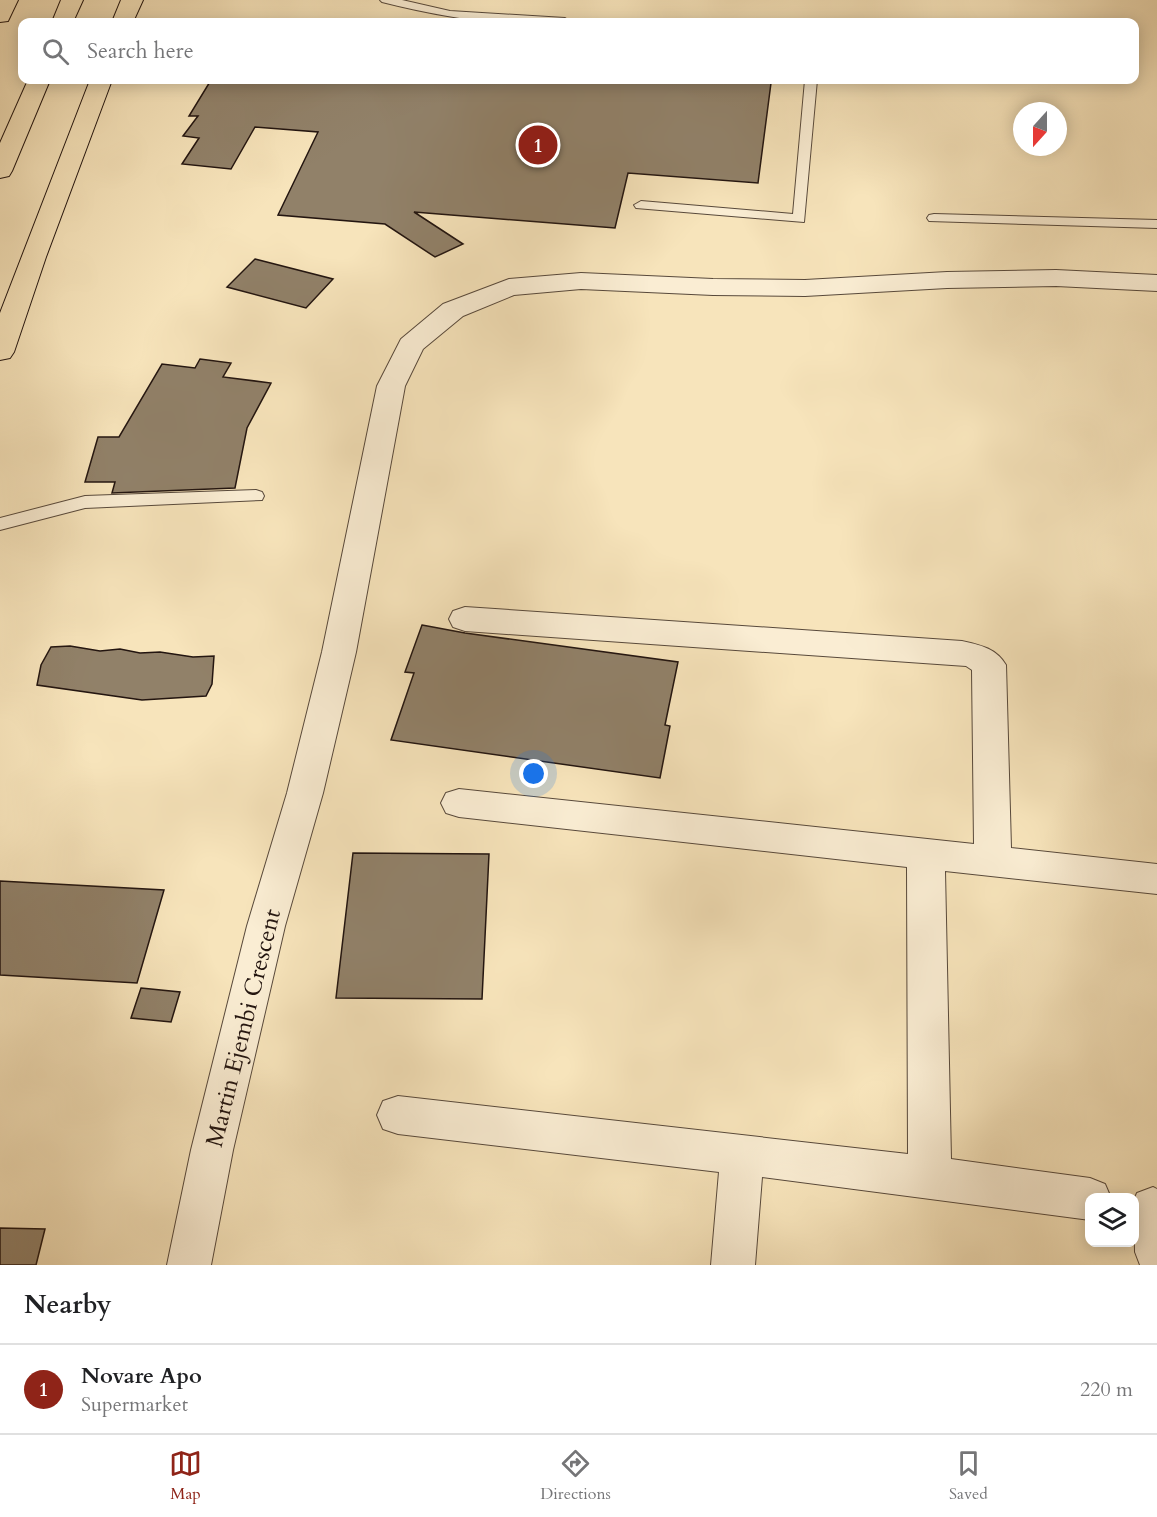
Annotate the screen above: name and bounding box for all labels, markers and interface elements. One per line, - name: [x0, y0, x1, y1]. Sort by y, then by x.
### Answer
- search box: [18, 18, 1139, 84]
- icon: search: [39, 35, 72, 68]
- text: Search here: [87, 36, 194, 66]
- north arrow: [1013, 102, 1067, 156]
- pin: 1: [518, 122, 558, 168]
- your location: [519, 759, 548, 788]
- street label: Martin Ejembi Crescent: [198, 905, 289, 1151]
- map controls: [1085, 1193, 1139, 1247]
- button: layers: [1085, 1193, 1139, 1247]
- text: Nearby: [24, 1287, 112, 1322]
- text: Novare Apo: [81, 1361, 202, 1391]
- text: 1: [38, 1376, 49, 1403]
- text: 220 m: [1080, 1376, 1133, 1403]
- text: Supermarket: [81, 1391, 188, 1418]
- tab: Map: [169, 1447, 202, 1505]
- tab: Directions: [540, 1447, 611, 1505]
- tab: Saved: [949, 1447, 988, 1505]

